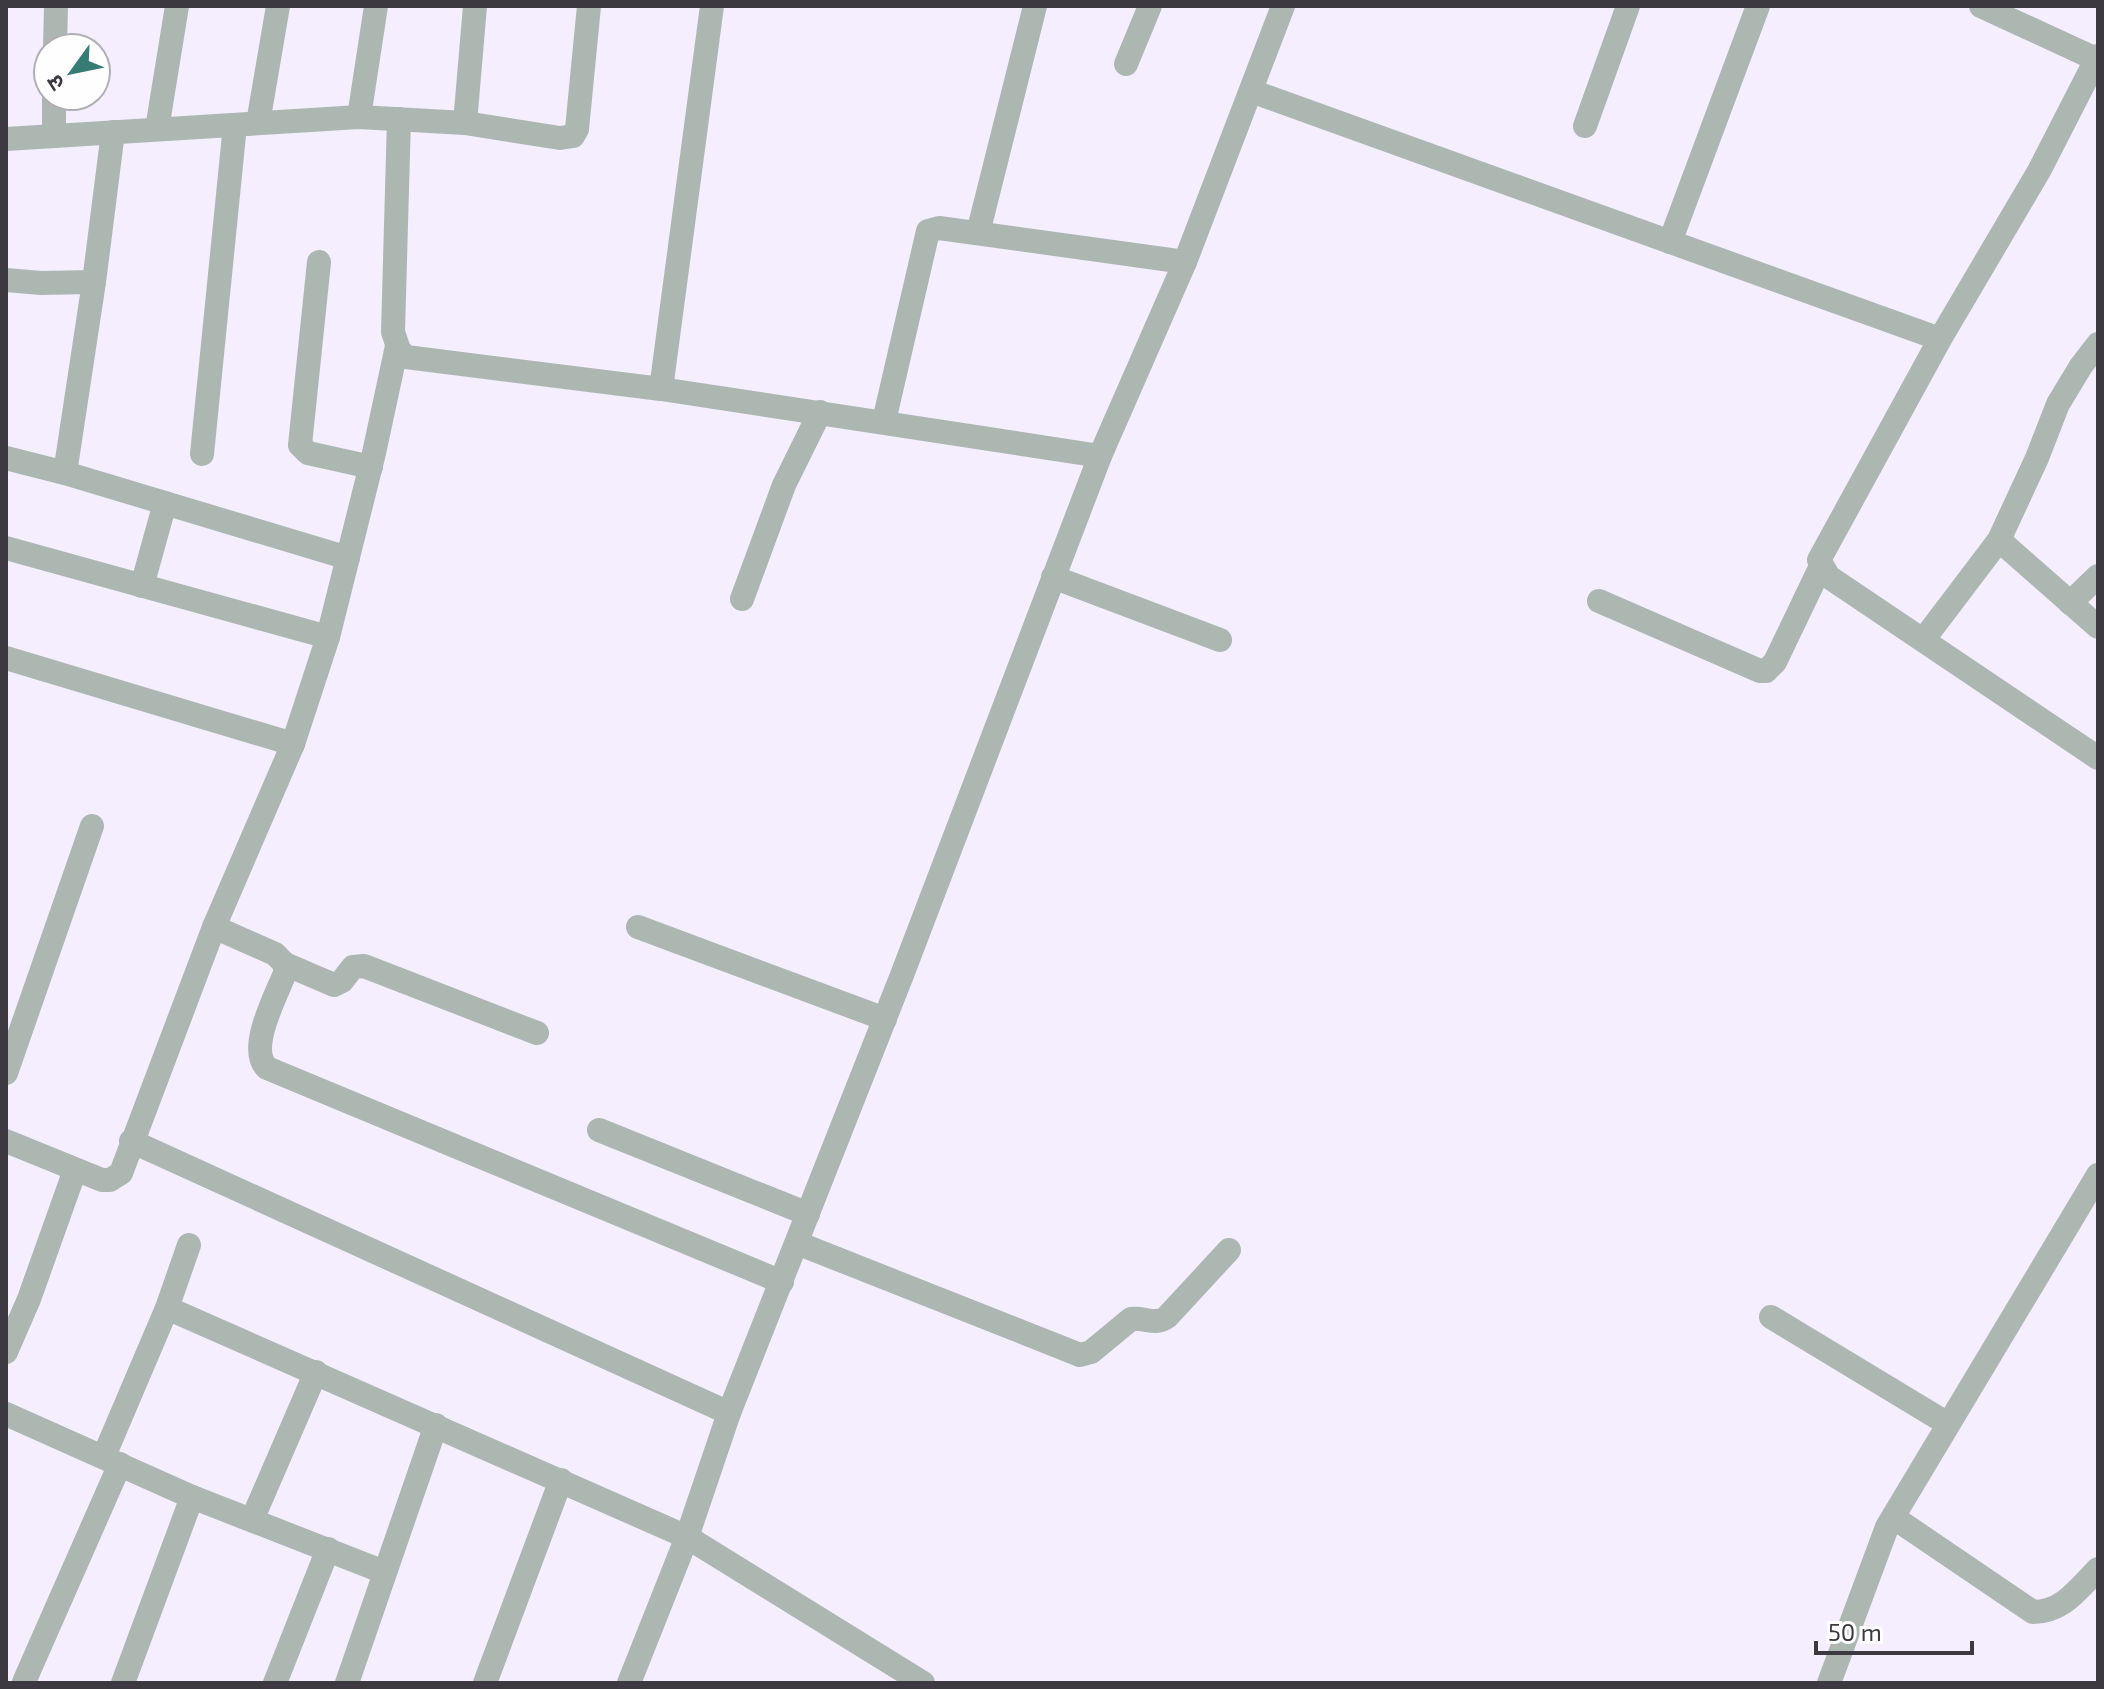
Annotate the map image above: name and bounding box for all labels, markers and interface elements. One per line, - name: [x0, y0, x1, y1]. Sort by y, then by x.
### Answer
- north arrow: [32, 32, 112, 112]
- text: उ: [39, 70, 69, 96]
- scale bar: [1816, 1605, 1972, 1655]
- text: 50 m: [1828, 1617, 1882, 1646]

